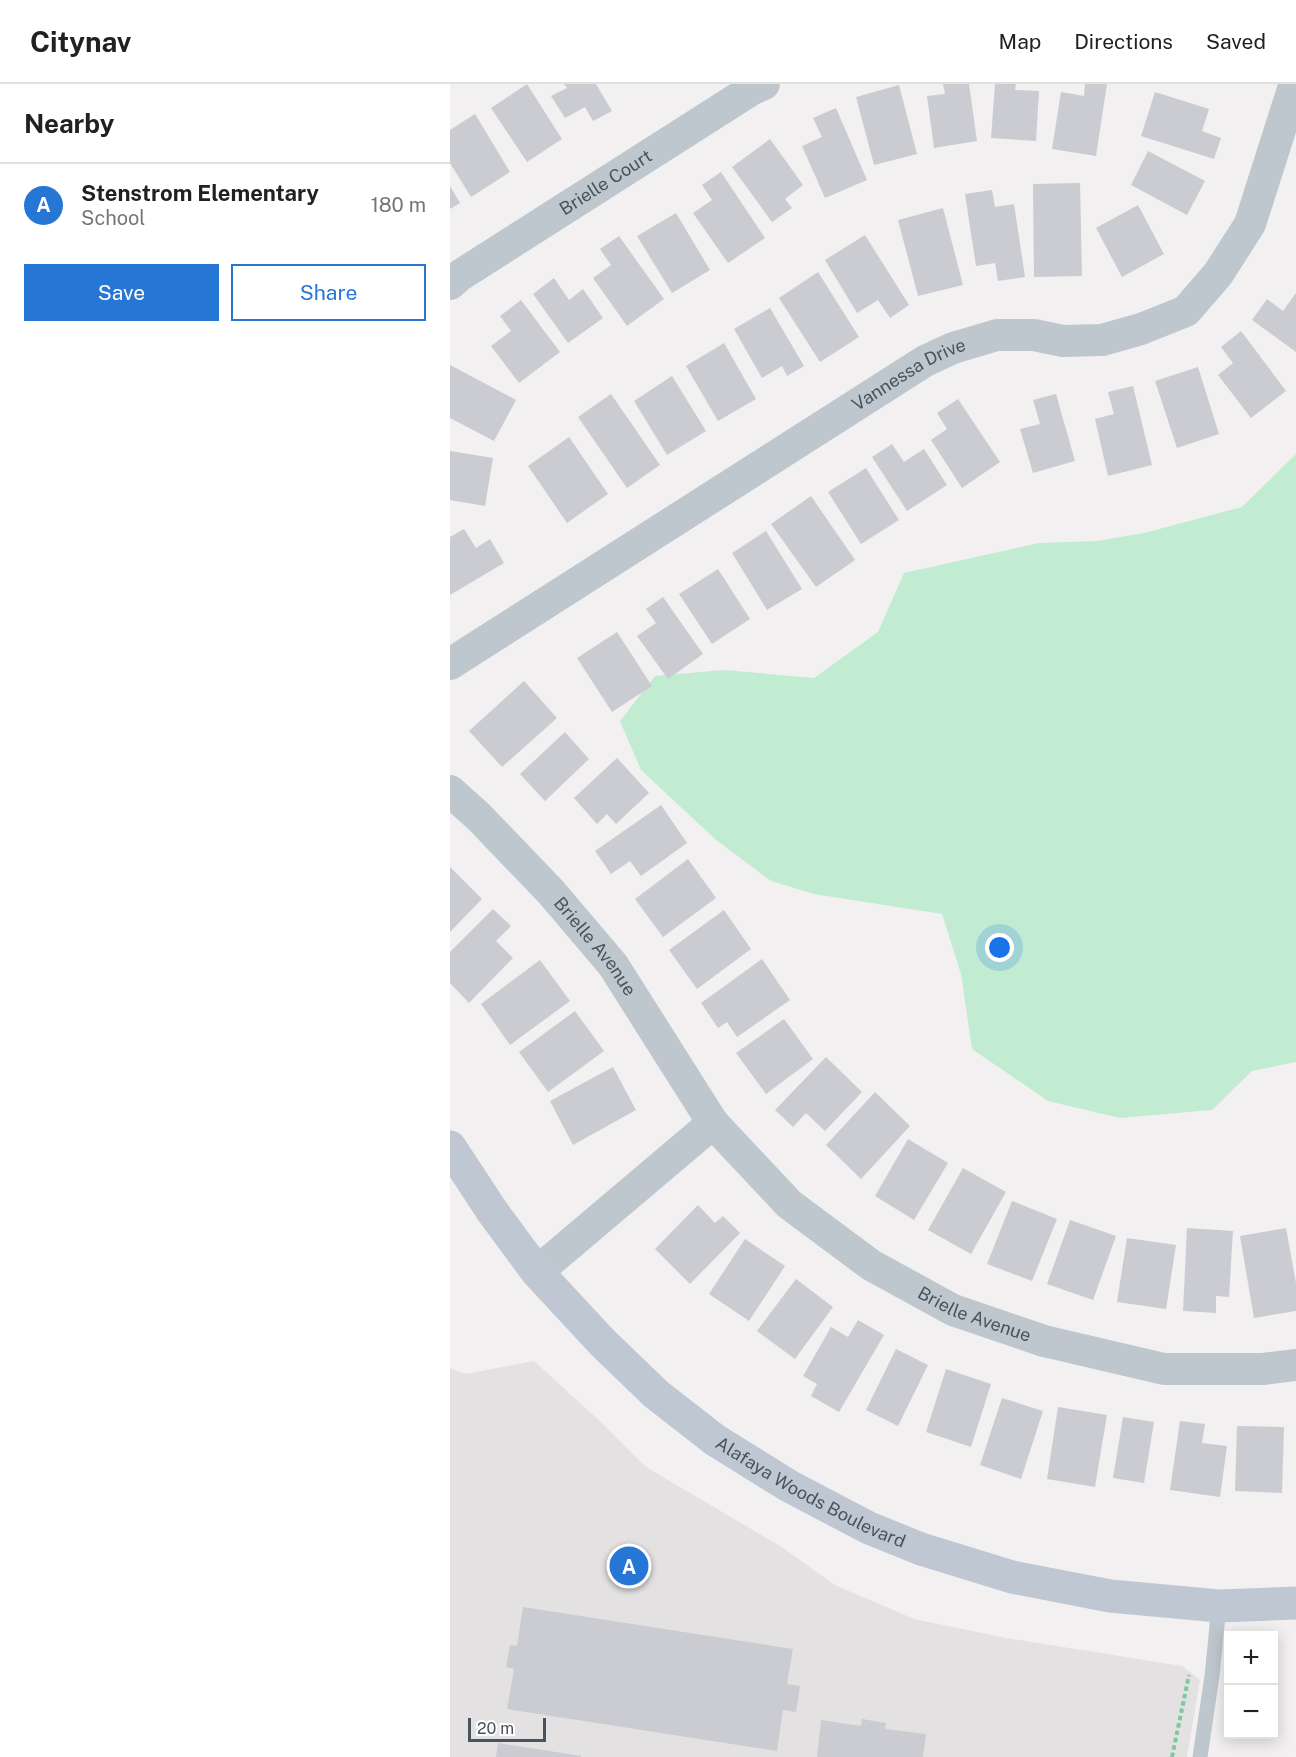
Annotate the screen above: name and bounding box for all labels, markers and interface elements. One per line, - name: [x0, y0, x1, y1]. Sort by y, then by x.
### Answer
- text: Citynav: [30, 25, 131, 58]
- text: Map: [999, 29, 1041, 54]
- text: Directions: [1074, 29, 1173, 54]
- text: Saved: [1206, 29, 1266, 54]
- text: Nearby: [24, 108, 114, 139]
- street label: Brielle Court: [555, 145, 656, 219]
- text: Stenstrom Elementary: [81, 180, 319, 206]
- text: A: [36, 193, 51, 217]
- text: 180 m: [371, 193, 426, 217]
- text: School: [81, 206, 145, 230]
- button: Save: [24, 264, 219, 321]
- button: Share: [231, 264, 426, 321]
- street label: Vannessa Drive: [848, 334, 968, 415]
- street label: Brielle Avenue: [550, 892, 641, 999]
- your location: [985, 933, 1014, 962]
- street label: Brielle Avenue: [914, 1282, 1034, 1346]
- street label: Alafaya Woods Boulevard: [712, 1432, 909, 1552]
- pin: A: [610, 1544, 648, 1588]
- map controls: [1224, 1631, 1278, 1739]
- button: +: [1224, 1631, 1278, 1685]
- button: −: [1224, 1685, 1278, 1739]
- scale bar: [468, 1715, 546, 1742]
- text: 20 m: [477, 1719, 514, 1738]

